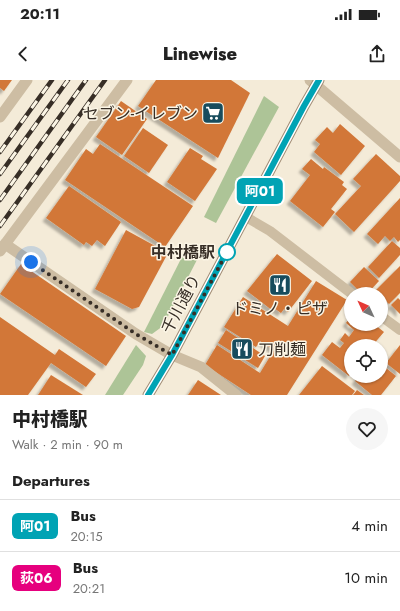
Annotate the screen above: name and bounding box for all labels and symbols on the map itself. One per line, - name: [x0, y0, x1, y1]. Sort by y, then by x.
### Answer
- supermarket icon: セブン-イレブン: [200, 100, 226, 126]
- place label: セブン-イレブン: [83, 102, 198, 125]
- line badge: 阿01: [237, 178, 283, 204]
- place label: 中村橋駅: [151, 241, 215, 264]
- marker: 中村橋駅: [218, 243, 236, 261]
- your location: [21, 252, 41, 272]
- street label: 千川通り: [156, 270, 206, 338]
- restaurant icon: ドミノ・ピザ: [267, 272, 293, 298]
- north arrow: [344, 287, 388, 331]
- place label: ドミノ・ピザ: [232, 297, 328, 320]
- restaurant icon: 刀削麺: [229, 336, 255, 362]
- place label: 刀削麺: [258, 338, 306, 361]

